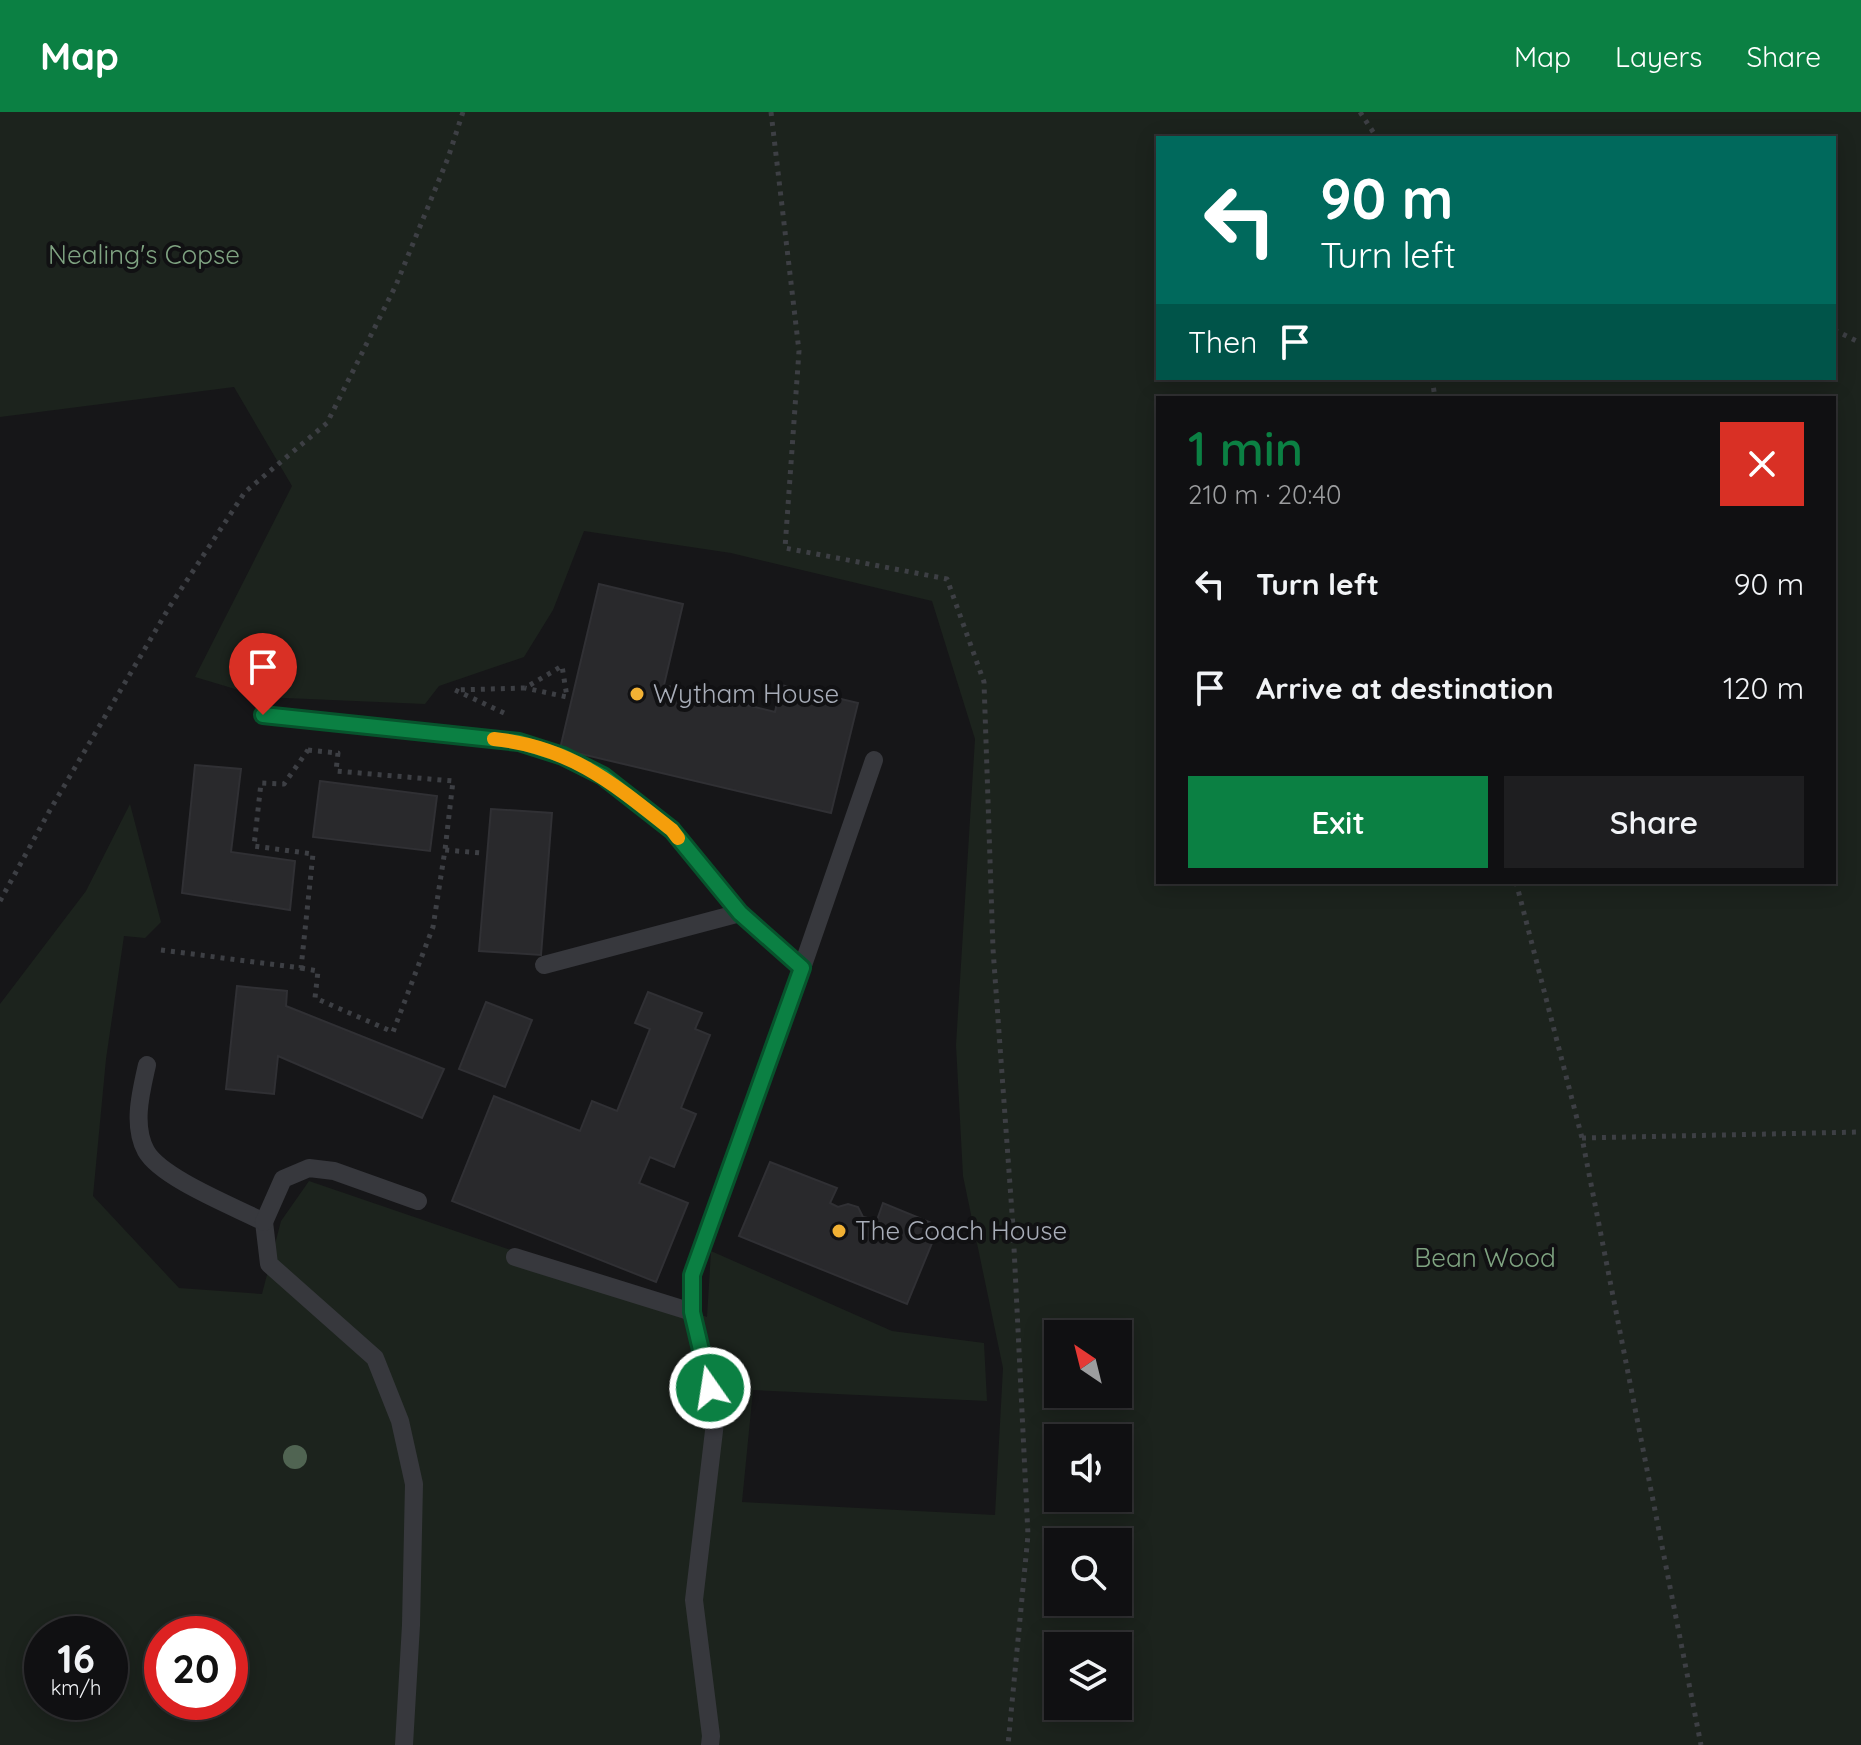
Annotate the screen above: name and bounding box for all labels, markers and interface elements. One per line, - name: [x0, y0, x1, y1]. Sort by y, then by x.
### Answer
- text: Map: [40, 32, 119, 80]
- text: Map: [1514, 39, 1571, 74]
- text: Layers: [1615, 39, 1702, 74]
- text: Share: [1746, 39, 1821, 74]
- text: 90 m: [1320, 163, 1454, 233]
- icon: left: [1188, 168, 1292, 272]
- text: Turn left: [1320, 232, 1456, 277]
- park label: Nealing's Copse: [48, 238, 240, 271]
- icon: arrive: [1273, 320, 1317, 364]
- text: Then: [1188, 323, 1257, 361]
- text: 1 min: [1188, 418, 1303, 478]
- button: close: [1720, 422, 1804, 506]
- text: 210 m · 20:40: [1188, 478, 1341, 511]
- icon: left: [1188, 562, 1232, 606]
- text: Turn left: [1256, 565, 1379, 603]
- text: 90 m: [1734, 565, 1804, 603]
- pin: [229, 633, 297, 715]
- icon: arrive: [241, 645, 285, 689]
- icon: arrive: [1188, 666, 1232, 710]
- text: Arrive at destination: [1256, 669, 1554, 707]
- text: 120 m: [1723, 669, 1804, 707]
- place label: Wytham House: [653, 677, 839, 710]
- marker: Wytham House: [628, 685, 646, 703]
- button: Exit: [1188, 776, 1488, 868]
- button: Share: [1504, 776, 1804, 868]
- place label: The Coach House: [855, 1214, 1067, 1247]
- marker: The Coach House: [830, 1222, 848, 1240]
- park label: Bean Wood: [1414, 1241, 1556, 1274]
- north arrow: [1044, 1320, 1132, 1408]
- map controls: [1044, 1320, 1132, 1720]
- position arrow: [668, 1346, 752, 1430]
- button: sound: [1044, 1424, 1132, 1512]
- button: search: [1044, 1528, 1132, 1616]
- speed limit sign: 20: [144, 1616, 248, 1720]
- button: layers: [1044, 1632, 1132, 1720]
- text: 16: [57, 1633, 95, 1683]
- text: km/h: [51, 1675, 101, 1700]

